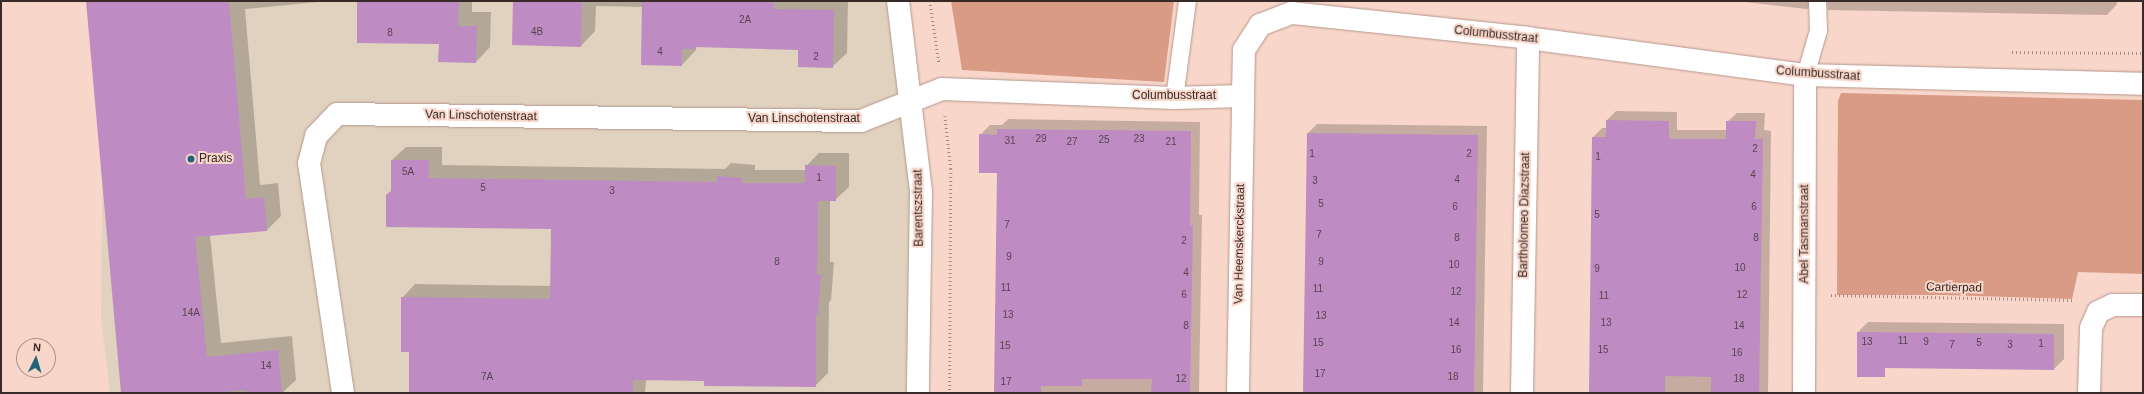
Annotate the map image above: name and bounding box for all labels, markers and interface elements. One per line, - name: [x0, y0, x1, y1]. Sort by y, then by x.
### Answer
- house number: 2A: [739, 14, 751, 26]
- street label: Columbusstraat: [1453, 23, 1539, 47]
- house number: 4B: [531, 26, 543, 38]
- house number: 8: [387, 27, 393, 39]
- house number: 4: [657, 46, 663, 58]
- house number: 2: [813, 51, 819, 63]
- street label: Columbusstraat: [1776, 64, 1860, 84]
- street label: Columbusstraat: [1132, 89, 1216, 103]
- street label: Van Linschotenstraat: [425, 108, 537, 124]
- street label: Van Linschotenstraat: [748, 112, 860, 126]
- house number: 29: [1035, 133, 1047, 145]
- house number: 23: [1133, 133, 1145, 145]
- house number: 25: [1098, 134, 1110, 146]
- house number: 31: [1004, 135, 1016, 147]
- house number: 27: [1066, 136, 1078, 148]
- house number: 21: [1165, 136, 1177, 148]
- house number: 2: [1752, 143, 1758, 155]
- house number: 1: [1309, 148, 1315, 160]
- house number: 2: [1466, 148, 1472, 160]
- house number: 1: [1595, 151, 1601, 163]
- place label: Praxis: [199, 152, 232, 166]
- street label: Bartholomeo Diazstraat: [1517, 152, 1533, 278]
- marker: Praxis: [186, 154, 196, 164]
- house number: 5A: [402, 166, 414, 178]
- street label: Barentszstraat: [911, 169, 927, 247]
- house number: 4: [1750, 169, 1756, 181]
- house number: 1: [816, 172, 822, 184]
- house number: 4: [1454, 174, 1460, 186]
- house number: 3: [1312, 175, 1318, 187]
- house number: 5: [480, 182, 486, 194]
- street label: Van Heemskerckstraat: [1232, 184, 1248, 304]
- street label: Abel Tasmanstraat: [1798, 184, 1812, 284]
- house number: 3: [609, 185, 615, 197]
- house number: 5: [1318, 198, 1324, 210]
- house number: 6: [1452, 201, 1458, 213]
- house number: 6: [1751, 201, 1757, 213]
- house number: 5: [1594, 209, 1600, 221]
- house number: 7: [1004, 219, 1010, 231]
- house number: 7: [1316, 229, 1322, 241]
- house number: 8: [1454, 232, 1460, 244]
- house number: 8: [1753, 232, 1759, 244]
- house number: 2: [1181, 235, 1187, 247]
- house number: 9: [1006, 251, 1012, 263]
- house number: 8: [774, 256, 780, 268]
- house number: 9: [1318, 256, 1324, 268]
- house number: 10: [1448, 259, 1460, 271]
- house number: 10: [1734, 262, 1746, 274]
- house number: 9: [1594, 263, 1600, 275]
- house number: 4: [1183, 267, 1189, 279]
- street label: Cartierpad: [1926, 280, 1982, 296]
- house number: 11: [1001, 282, 1011, 294]
- house number: 11: [1313, 283, 1323, 295]
- house number: 12: [1450, 286, 1462, 298]
- house number: 6: [1181, 289, 1187, 301]
- house number: 12: [1736, 289, 1748, 301]
- house number: 11: [1599, 290, 1609, 302]
- house number: 14A: [182, 307, 200, 319]
- house number: 13: [1002, 309, 1014, 321]
- house number: 13: [1315, 310, 1327, 322]
- house number: 14: [1448, 317, 1460, 329]
- house number: 13: [1600, 317, 1612, 329]
- house number: 8: [1183, 320, 1189, 332]
- house number: 14: [1733, 320, 1745, 332]
- house number: 11: [1898, 335, 1908, 347]
- house number: 13: [1861, 336, 1873, 348]
- house number: 9: [1923, 336, 1929, 348]
- house number: 15: [1312, 337, 1324, 349]
- house number: 5: [1976, 337, 1982, 349]
- north arrow: [16, 338, 56, 378]
- house number: 1: [2038, 338, 2044, 350]
- house number: 7: [1949, 339, 1955, 351]
- house number: 3: [2007, 339, 2013, 351]
- house number: 15: [999, 340, 1011, 352]
- text: N: [32, 341, 41, 353]
- house number: 16: [1450, 344, 1462, 356]
- house number: 15: [1597, 344, 1609, 356]
- house number: 16: [1731, 347, 1743, 359]
- house number: 14: [260, 360, 272, 372]
- house number: 17: [1314, 368, 1326, 380]
- house number: 7A: [481, 371, 493, 383]
- house number: 18: [1447, 371, 1459, 383]
- house number: 12: [1175, 373, 1187, 385]
- house number: 18: [1733, 373, 1745, 385]
- house number: 17: [1000, 376, 1012, 388]

